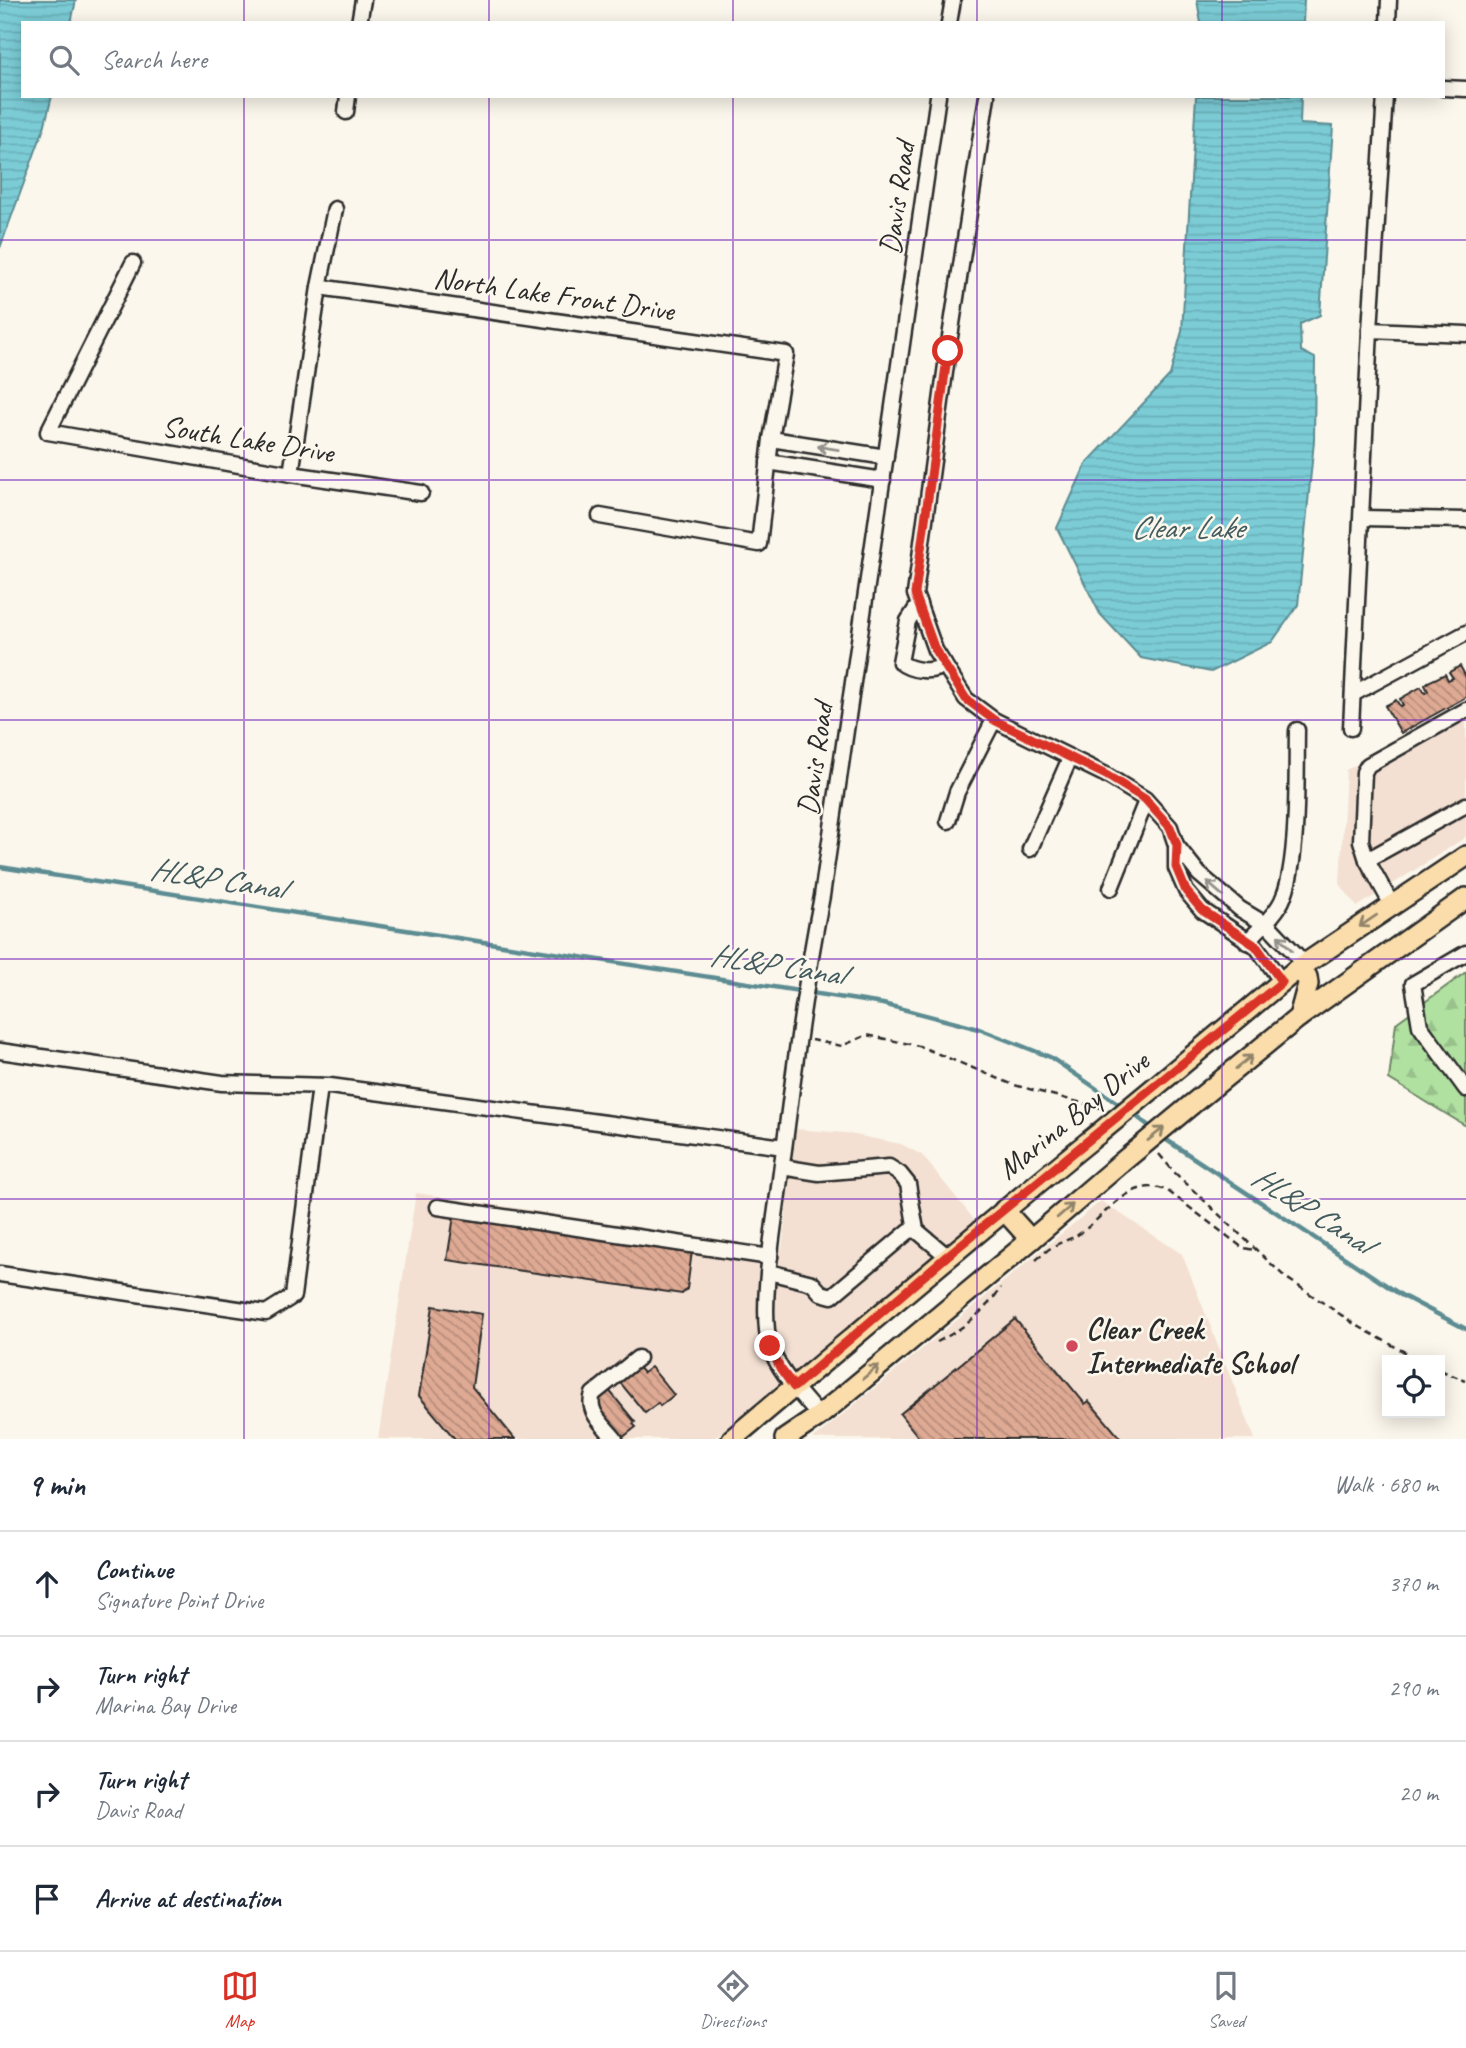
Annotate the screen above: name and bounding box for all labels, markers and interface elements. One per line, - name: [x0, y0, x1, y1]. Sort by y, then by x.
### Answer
- search box: [21, 21, 1445, 98]
- icon: search: [45, 41, 83, 79]
- text: Search here: [101, 43, 207, 76]
- street label: Davis Road: [870, 135, 924, 257]
- street label: North Lake Front Drive: [432, 258, 679, 330]
- route start: [932, 335, 963, 366]
- street label: South Lake Drive: [159, 407, 339, 472]
- one-way arrow: [817, 441, 840, 454]
- water label: Clear Lake: [1131, 507, 1248, 548]
- street label: Davis Road: [788, 696, 842, 818]
- water label: HL&P Canal: [147, 848, 297, 911]
- one-way arrow: [1207, 881, 1225, 897]
- one-way arrow: [1359, 914, 1378, 928]
- water label: HL&P Canal: [707, 934, 857, 997]
- one-way arrow: [1277, 934, 1294, 951]
- street label: Marina Bay Drive: [990, 1041, 1158, 1188]
- one-way arrow: [1235, 1054, 1253, 1070]
- one-way arrow: [1147, 1126, 1165, 1142]
- water label: HL&P Canal: [1244, 1156, 1388, 1269]
- one-way arrow: [1056, 1203, 1074, 1219]
- place label: Clear Creek Intermediate School: [1086, 1310, 1300, 1382]
- route end: [754, 1330, 785, 1361]
- marker: Clear Creek Intermediate School: [1064, 1338, 1080, 1354]
- map controls: [1382, 1355, 1445, 1418]
- button: locate: [1382, 1355, 1445, 1418]
- one-way arrow: [862, 1364, 880, 1380]
- text: 9 min: [28, 1466, 85, 1504]
- text: Walk · 680 m: [1334, 1470, 1438, 1499]
- text: Continue: [95, 1553, 173, 1586]
- icon: ahead: [28, 1565, 66, 1603]
- text: 370 m: [1389, 1569, 1438, 1598]
- text: Signature Point Drive: [95, 1586, 263, 1615]
- text: Turn right: [95, 1658, 186, 1691]
- icon: right: [28, 1670, 66, 1708]
- text: 290 m: [1389, 1674, 1438, 1703]
- text: Marina Bay Drive: [95, 1691, 236, 1720]
- text: Turn right: [95, 1763, 186, 1796]
- icon: right: [28, 1775, 66, 1813]
- text: 20 m: [1399, 1779, 1438, 1808]
- text: Davis Road: [95, 1796, 182, 1825]
- icon: arrive: [28, 1880, 66, 1918]
- text: Arrive at destination: [95, 1882, 281, 1915]
- tab: Map: [221, 1967, 259, 2033]
- tab: Directions: [700, 1967, 766, 2033]
- tab: Saved: [1207, 1967, 1245, 2033]

